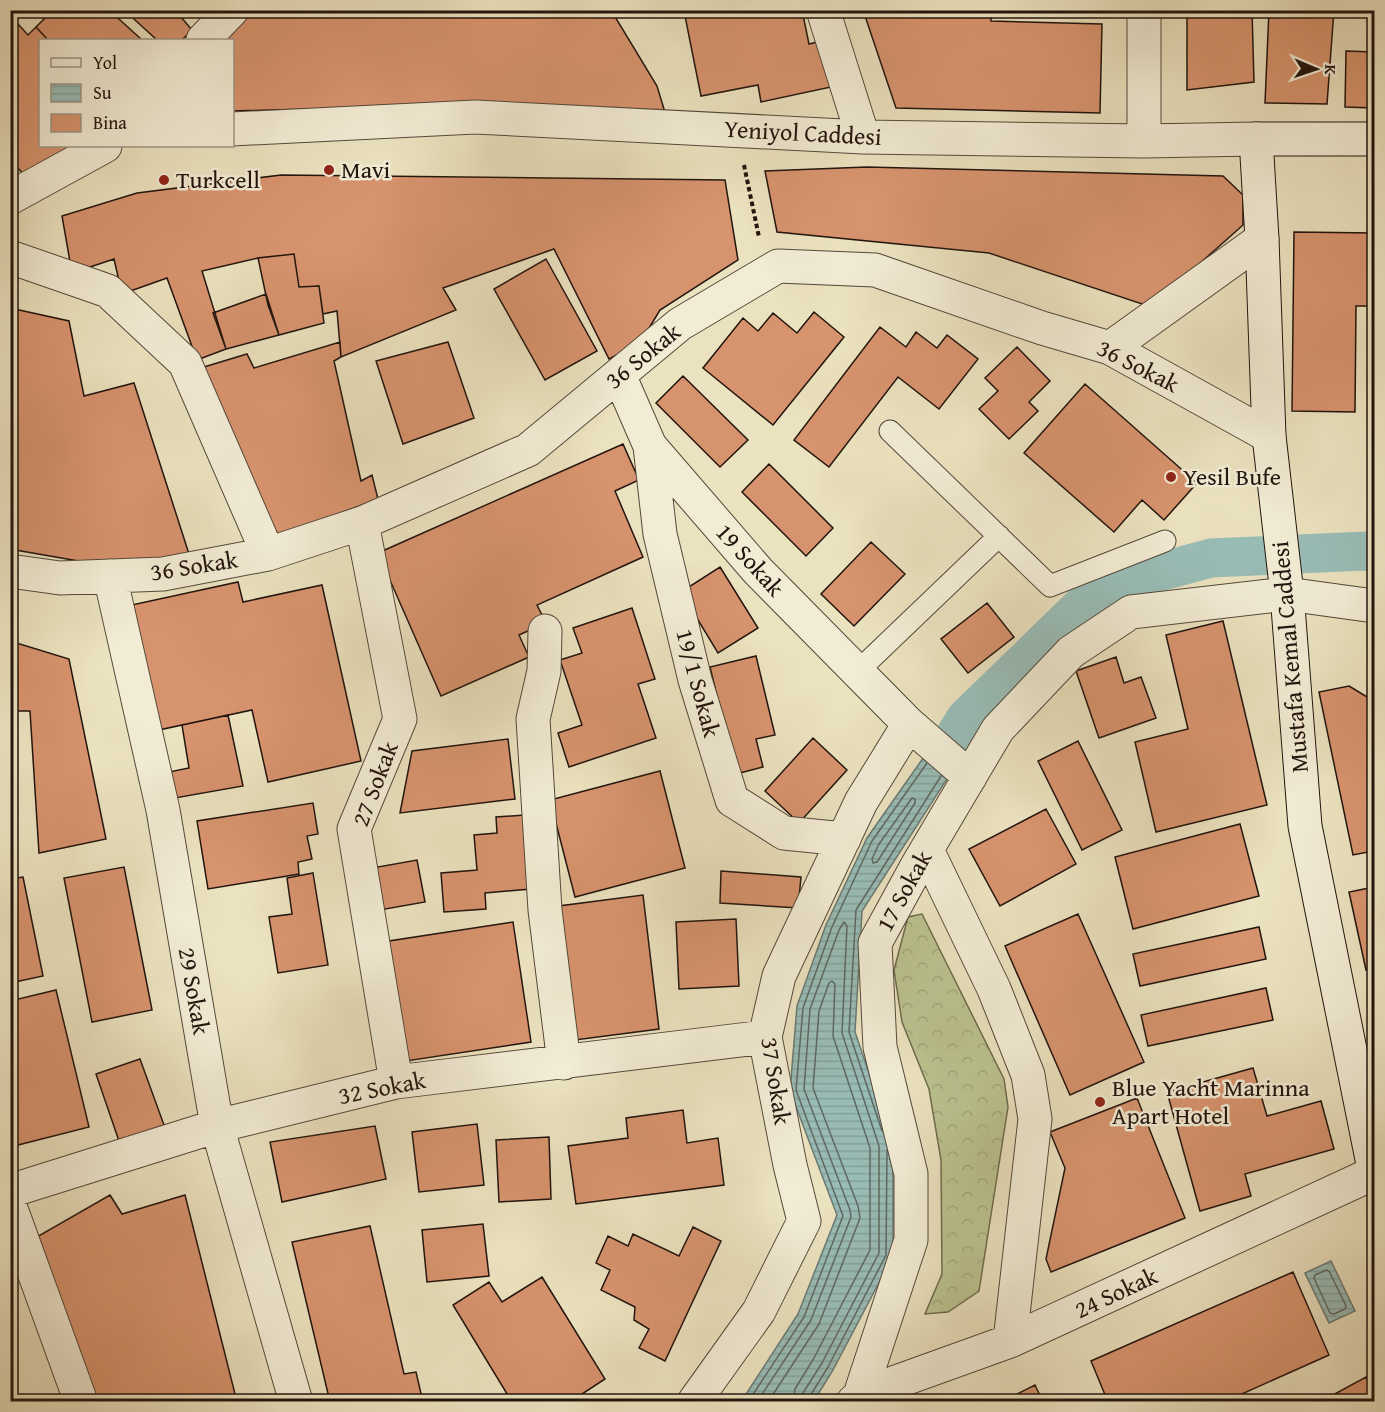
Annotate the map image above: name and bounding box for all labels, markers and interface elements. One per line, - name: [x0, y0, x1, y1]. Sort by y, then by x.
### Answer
- legend: [39, 39, 234, 147]
- north arrow: [1286, 39, 1346, 99]
- text: Yol: [93, 49, 117, 76]
- text: K: [1319, 64, 1343, 76]
- text: Su: [93, 79, 112, 106]
- text: Bina: [93, 109, 127, 136]
- street label: Yeniyol Caddesi: [723, 111, 883, 154]
- place label: Mavi: [341, 152, 391, 187]
- place label: Turkcell: [176, 162, 260, 197]
- marker: Mavi: [322, 163, 336, 177]
- marker: Turkcell: [157, 173, 171, 187]
- street label: 36 Sokak: [597, 314, 689, 397]
- street label: 36 Sokak: [1091, 330, 1186, 402]
- place label: Yesil Bufe: [1183, 459, 1281, 494]
- marker: Yesil Bufe: [1164, 470, 1178, 484]
- street label: 19 Sokak: [708, 515, 793, 605]
- street label: Mustafa Kemal Caddesi: [1262, 540, 1317, 774]
- street label: 36 Sokak: [148, 541, 241, 590]
- street label: 19/1 Sokak: [667, 625, 730, 742]
- street label: 27 Sokak: [342, 736, 407, 831]
- street label: 17 Sokak: [867, 843, 941, 938]
- street label: 29 Sokak: [170, 945, 220, 1038]
- street label: 37 Sokak: [752, 1035, 801, 1128]
- street label: 32 Sokak: [335, 1062, 429, 1113]
- place label: Blue Yacht Marinna Apart Hotel: [1112, 1070, 1310, 1133]
- marker: Blue Yacht Marinna Apart Hotel: [1093, 1095, 1107, 1109]
- street label: 24 Sokak: [1068, 1258, 1164, 1327]

